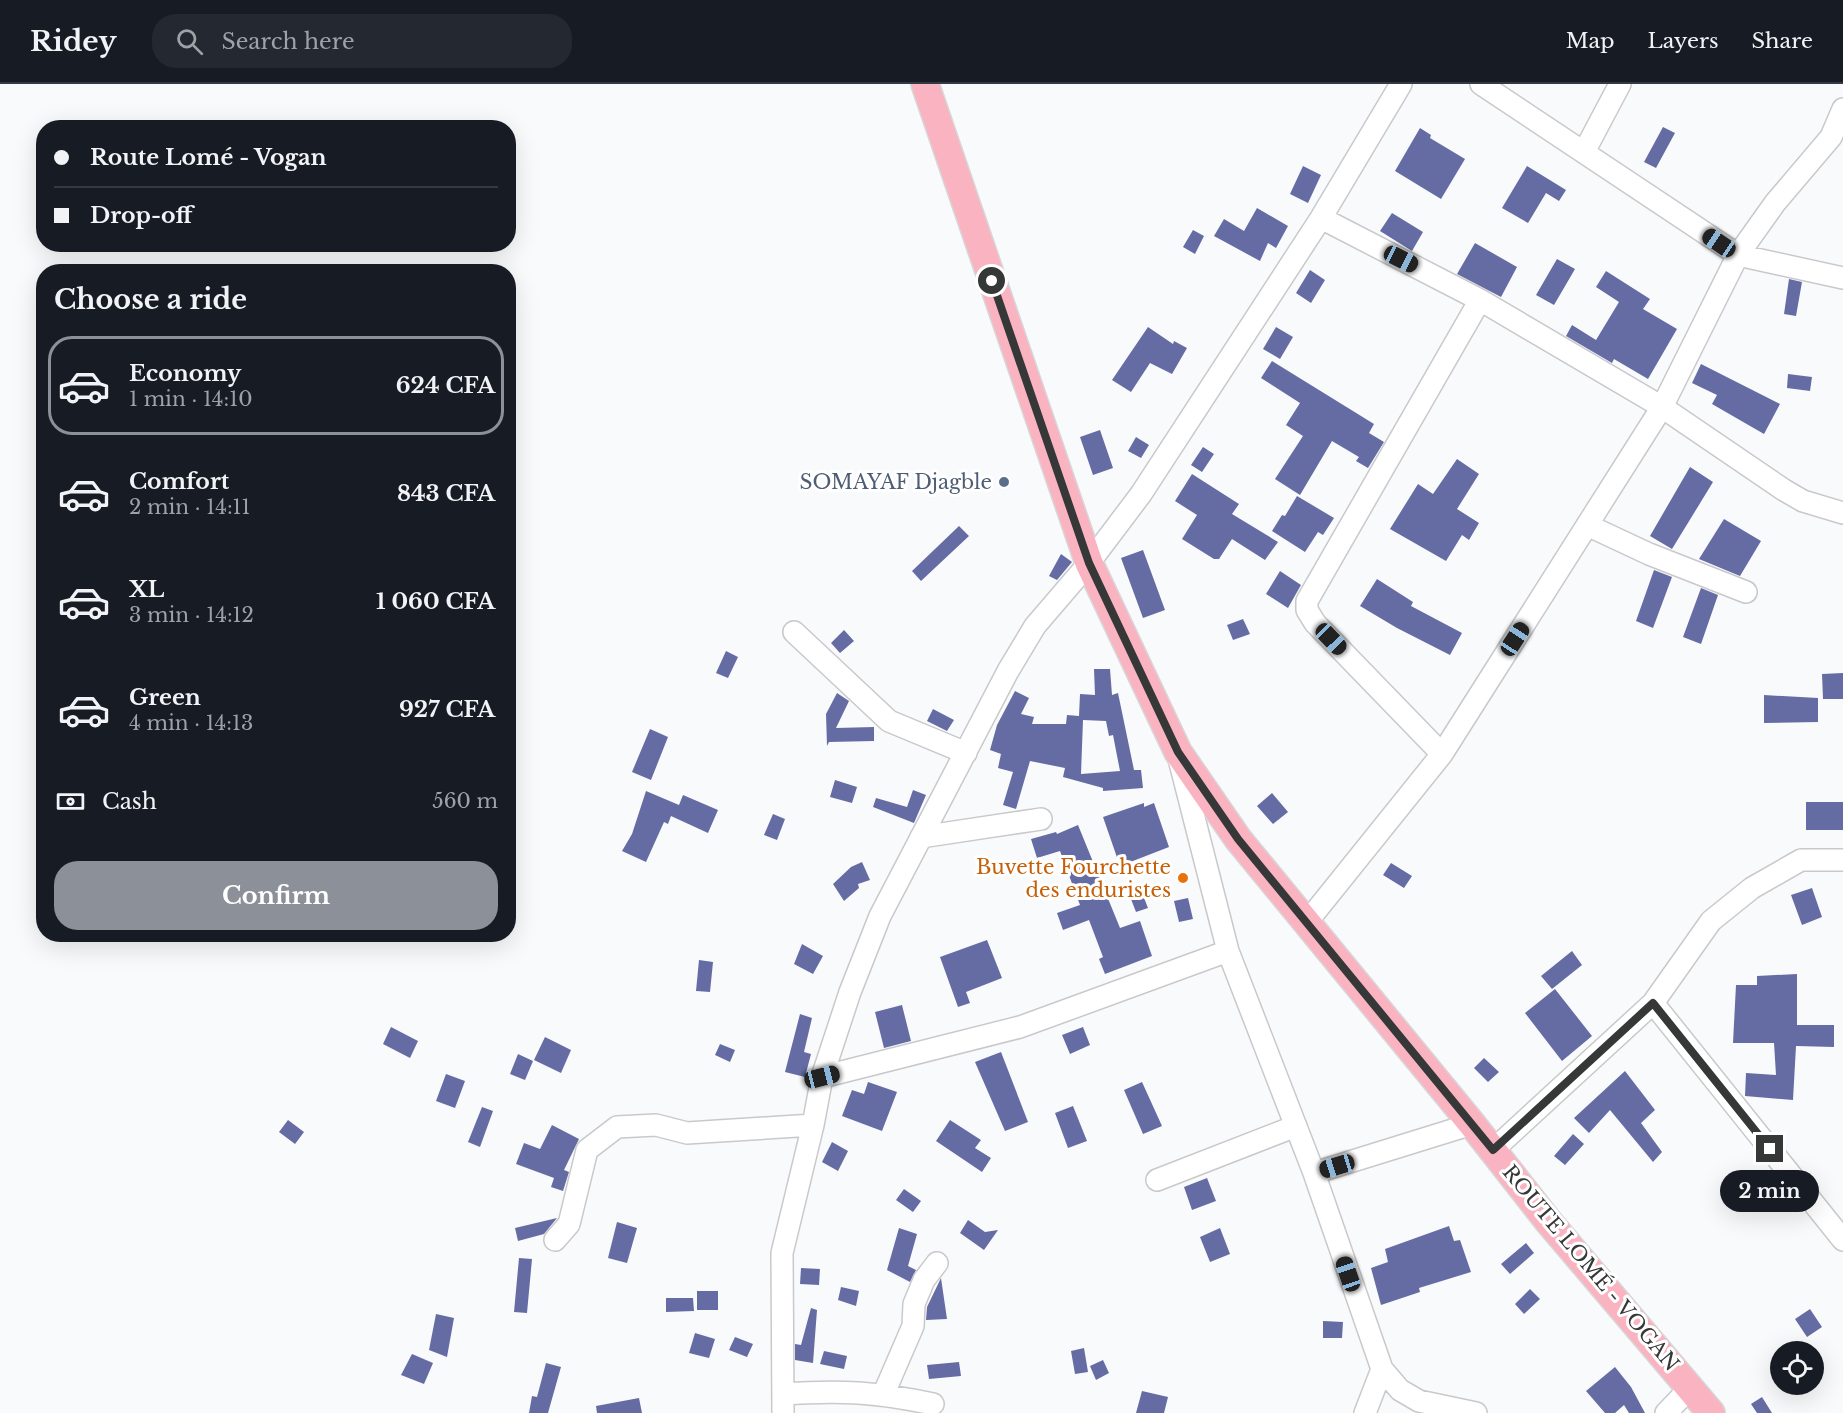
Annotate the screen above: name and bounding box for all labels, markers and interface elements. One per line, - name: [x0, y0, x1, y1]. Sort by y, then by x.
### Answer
- search box: [152, 14, 572, 68]
- text: Ridey: [30, 24, 116, 59]
- icon: search: [173, 25, 206, 58]
- text: Search here: [221, 28, 355, 55]
- text: Map: [1566, 28, 1615, 54]
- text: Layers: [1648, 28, 1719, 54]
- text: Share: [1752, 28, 1813, 54]
- text: Route Lomé - Vogan: [90, 144, 327, 171]
- text: Drop-off: [90, 202, 192, 229]
- car: [1699, 225, 1739, 261]
- car: [1381, 243, 1421, 275]
- route start: [978, 267, 1005, 294]
- text: Choose a ride: [54, 283, 247, 316]
- icon: car: [57, 359, 111, 413]
- text: Economy: [129, 360, 241, 387]
- text: 624 CFA: [396, 372, 495, 399]
- text: 1 min · 14:10: [129, 387, 252, 411]
- icon: car: [57, 467, 111, 521]
- text: Comfort: [129, 468, 229, 495]
- place label: SOMAYAF Djagble: [800, 470, 992, 494]
- marker: SOMAYAF Djagble: [997, 475, 1011, 489]
- text: 843 CFA: [397, 480, 495, 507]
- text: 2 min · 14:11: [129, 495, 250, 519]
- icon: car: [57, 575, 111, 629]
- text: XL: [129, 576, 164, 603]
- text: 1 060 CFA: [376, 588, 495, 615]
- text: 3 min · 14:12: [129, 603, 254, 627]
- car: [1498, 619, 1532, 659]
- car: [1312, 620, 1350, 658]
- icon: car: [57, 683, 111, 737]
- text: Green: [129, 684, 201, 711]
- text: 927 CFA: [399, 696, 495, 723]
- text: 4 min · 14:13: [129, 711, 253, 735]
- icon: cash: [54, 785, 87, 818]
- text: Cash: [102, 788, 157, 815]
- text: 560 m: [432, 789, 498, 813]
- place label: Buvette Fourchette des enduristes: [976, 855, 1171, 902]
- button: Confirm: [54, 861, 498, 930]
- marker: Buvette Fourchette des enduristes: [1176, 871, 1190, 885]
- car: [802, 1064, 842, 1090]
- route end: [1756, 1135, 1783, 1162]
- car: [1317, 1152, 1357, 1180]
- street label: ROUTE LOMÉ - VOGAN: [1498, 1159, 1685, 1376]
- callout: 2 min: [1720, 1170, 1820, 1212]
- text: 2 min: [1738, 1179, 1801, 1203]
- car: [1334, 1254, 1362, 1294]
- map controls: [1770, 1341, 1824, 1395]
- button: locate: [1770, 1341, 1824, 1395]

